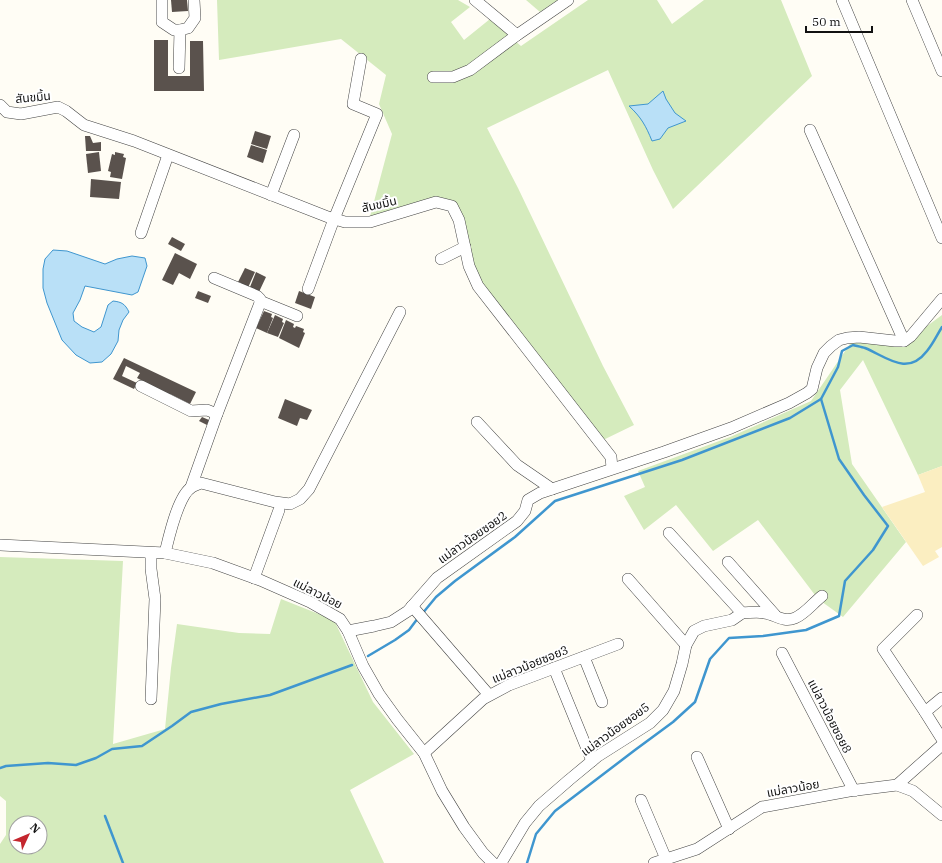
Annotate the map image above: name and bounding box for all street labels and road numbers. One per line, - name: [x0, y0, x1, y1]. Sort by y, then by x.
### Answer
- street label: สันขมิ้น: [15, 87, 51, 106]
- street label: สันขมิ้น: [360, 192, 398, 215]
- street label: แม่ลาวน้อยซอย2: [434, 508, 510, 566]
- street label: แม่ลาวน้อย: [291, 574, 345, 612]
- street label: แม่ลาวน้อยซอย3: [490, 642, 570, 686]
- street label: แม่ลาวน้อยซอย8: [805, 676, 855, 756]
- street label: แม่ลาวน้อยซอย5: [578, 699, 652, 759]
- street label: แม่ลาวน้อย: [766, 776, 820, 800]

